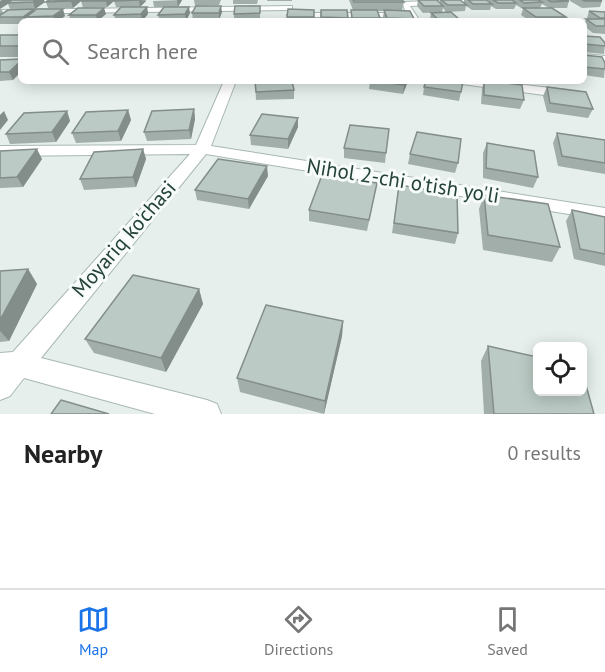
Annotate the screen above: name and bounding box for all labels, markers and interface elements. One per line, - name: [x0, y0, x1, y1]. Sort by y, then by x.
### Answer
- search box: [18, 18, 587, 84]
- icon: search: [39, 35, 72, 68]
- text: Search here: [87, 37, 198, 65]
- street label: Nihol 2-chi o'tish yo'li: [305, 152, 501, 209]
- street label: Moyariq ko'chasi: [66, 175, 182, 303]
- map controls: [533, 342, 587, 396]
- button: locate: [533, 342, 587, 396]
- text: Nearby: [24, 437, 102, 470]
- text: 0 results: [508, 440, 581, 466]
- tab: Map: [77, 603, 110, 659]
- tab: Directions: [264, 603, 333, 659]
- tab: Saved: [487, 603, 528, 659]

